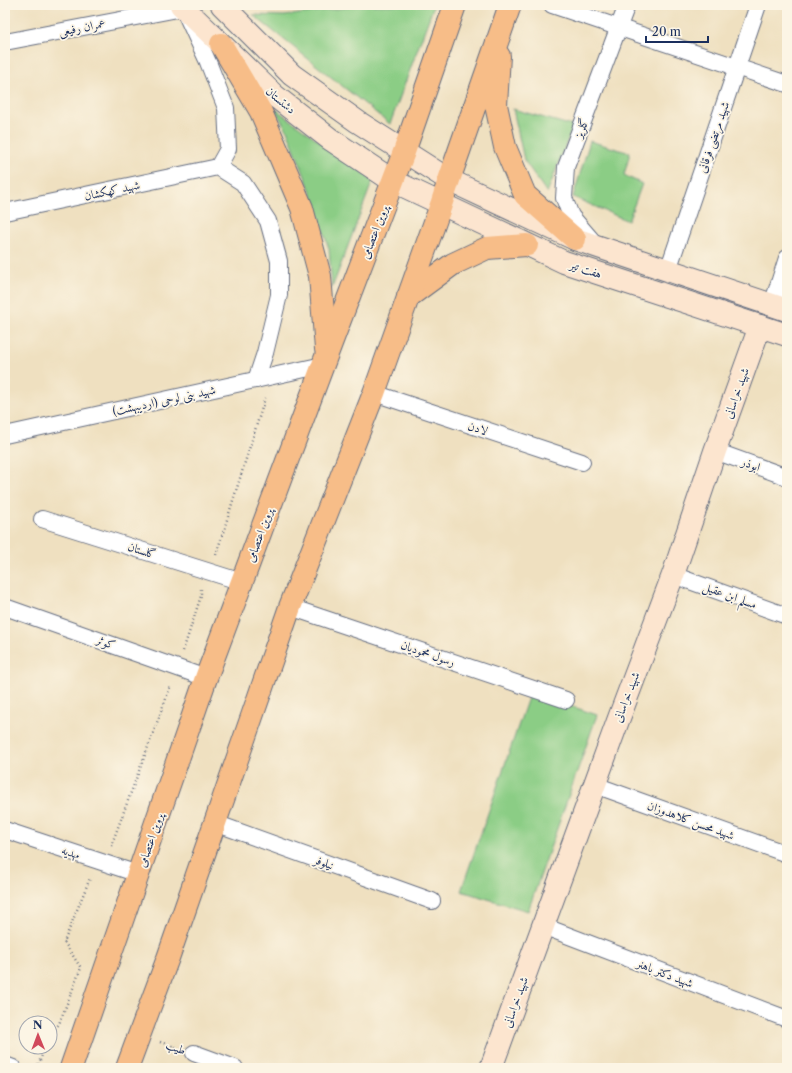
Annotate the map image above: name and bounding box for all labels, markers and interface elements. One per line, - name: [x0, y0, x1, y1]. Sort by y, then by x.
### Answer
- street label: عمران رفیعی: [57, 15, 107, 41]
- scale bar: [646, 18, 708, 44]
- text: 20 m: [652, 24, 681, 39]
- street label: دشتستان: [263, 83, 299, 117]
- street label: شهید مرتضی فرقانی: [694, 99, 734, 175]
- street label: گلریز: [570, 116, 593, 142]
- street label: شهید کهکشان: [83, 177, 141, 204]
- street label: پروین اعتصامی: [357, 201, 393, 261]
- street label: هفت تیر: [566, 256, 604, 281]
- street label: شهید خراسانی: [720, 366, 753, 421]
- street label: شهید بنی لوحی (اردیبهشت): [111, 382, 217, 419]
- street label: لادن: [466, 418, 490, 438]
- street label: ابوذر: [738, 453, 763, 475]
- street label: پروین اعتصامی: [242, 504, 277, 564]
- street label: گلستان: [126, 538, 158, 562]
- street label: مسلم ابن عقیل: [699, 578, 759, 616]
- street label: کوثر: [92, 631, 118, 653]
- street label: رسول محمودیان: [399, 637, 457, 670]
- street label: شهید خراسانی: [610, 670, 643, 725]
- street label: شهید محسن کلاهدوزان: [645, 797, 736, 845]
- street label: پروین اعتصامی: [134, 809, 168, 869]
- street label: مهدیه: [59, 842, 83, 863]
- street label: نیلوفر: [310, 851, 336, 873]
- street label: شهید دکتر باهنر: [632, 955, 695, 992]
- street label: شهید خراسانی: [499, 975, 532, 1030]
- north arrow: [18, 1015, 58, 1055]
- text: N: [33, 1018, 43, 1032]
- street label: طیب: [164, 1036, 188, 1059]

